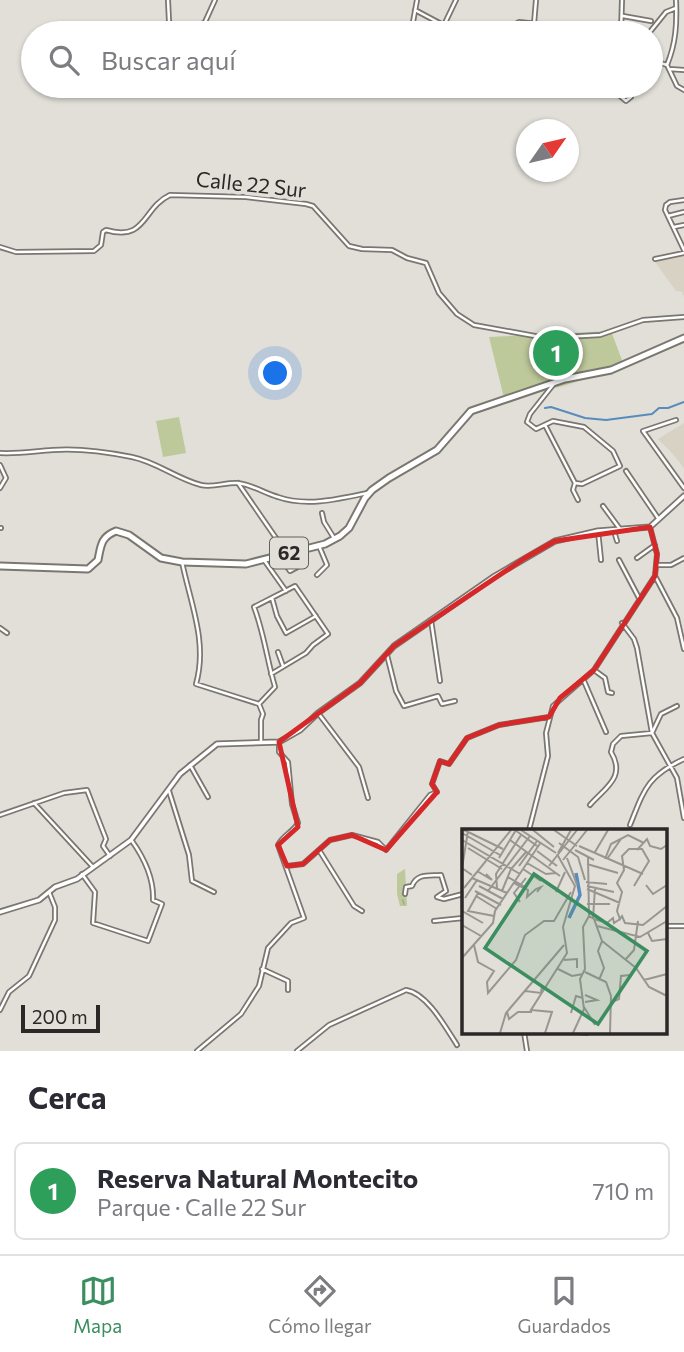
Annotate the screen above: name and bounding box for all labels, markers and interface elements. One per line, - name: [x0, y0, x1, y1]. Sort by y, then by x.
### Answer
- search box: [21, 21, 663, 98]
- icon: search: [45, 41, 83, 79]
- text: Buscar aquí: [101, 44, 236, 75]
- north arrow: [516, 119, 579, 182]
- street label: Calle 22 Sur: [195, 165, 308, 202]
- pin: 1: [533, 327, 579, 379]
- your location: [258, 356, 292, 390]
- road number: 62: [270, 538, 308, 568]
- inset map: [462, 829, 666, 1034]
- scale bar: [21, 1002, 100, 1034]
- text: 200 m: [32, 1005, 88, 1028]
- text: Cerca: [28, 1078, 107, 1115]
- text: Reserva Natural Montecito: [97, 1162, 418, 1193]
- text: 1: [48, 1177, 58, 1205]
- text: 710 m: [593, 1177, 654, 1205]
- text: Parque · Calle 22 Sur: [97, 1193, 306, 1221]
- tab: Mapa: [73, 1272, 122, 1337]
- tab: Cómo llegar: [268, 1272, 371, 1337]
- tab: Guardados: [518, 1272, 611, 1337]

